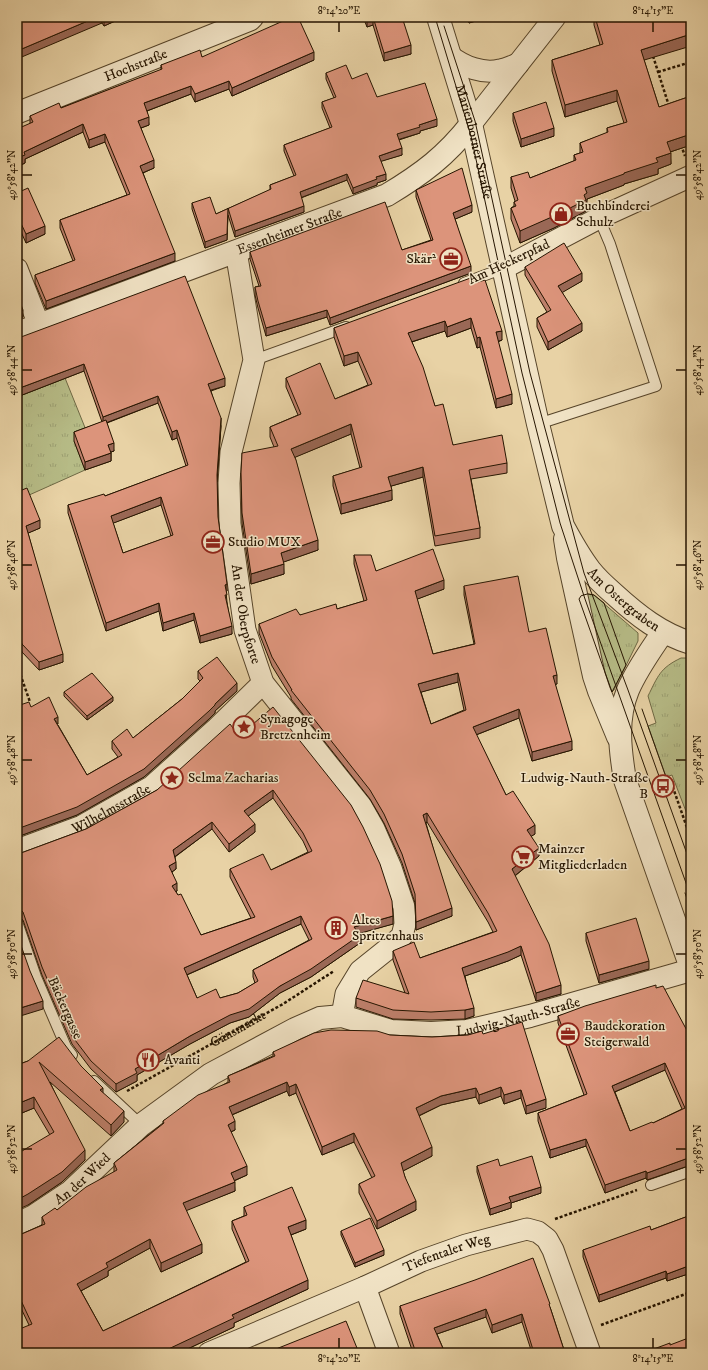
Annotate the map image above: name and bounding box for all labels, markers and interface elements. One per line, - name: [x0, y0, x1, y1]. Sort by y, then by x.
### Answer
- text: 8°14'20"E: [318, 5, 360, 17]
- text: 8°14'15"E: [633, 5, 673, 17]
- street label: Hochstraße: [102, 45, 170, 86]
- street label: Marienborner Straße: [450, 82, 497, 201]
- text: 49°58'42"N: [6, 150, 18, 200]
- text: 49°58'42"N: [692, 150, 704, 200]
- place label: Buchbinderei Schulz: [576, 197, 650, 231]
- shop icon: Buchbinderei Schulz: [548, 201, 574, 227]
- street label: Essenheimer Straße: [235, 203, 345, 259]
- street label: Am Heckerpfad: [465, 235, 553, 289]
- office icon: Skär²: [438, 246, 464, 272]
- place label: Skär²: [406, 250, 437, 268]
- text: 49°58'44"N: [6, 344, 18, 396]
- text: 49°58'44"N: [692, 344, 704, 396]
- office icon: Studio MUX: [200, 529, 226, 555]
- place label: Studio MUX: [228, 533, 301, 551]
- text: 49°58'46"N: [6, 540, 18, 590]
- text: 49°58'46"N: [692, 540, 704, 590]
- street label: An der Oberpforte: [227, 563, 265, 666]
- street label: Am Ostergraben: [583, 564, 664, 636]
- place label: Synagoge Bretzenheim: [260, 710, 331, 744]
- place icon: Synagoge Bretzenheim: [231, 714, 257, 740]
- text: 49°58'48"N: [6, 735, 18, 785]
- text: 49°58'48"N: [692, 735, 704, 785]
- place icon: Selma Zacharias: [159, 765, 185, 791]
- place label: Selma Zacharias: [188, 769, 279, 787]
- place label: Ludwig-Nauth-Straße B: [521, 769, 648, 803]
- bus stop icon: Ludwig-Nauth-Straße B: [650, 773, 676, 799]
- street label: Wilhelmsstraße: [68, 780, 154, 838]
- place label: Mainzer Mitgliederladen: [538, 840, 628, 874]
- supermarket icon: Mainzer Mitgliederladen: [510, 844, 536, 870]
- place label: Altes Spritzenhaus: [352, 911, 424, 945]
- building icon: Altes Spritzenhaus: [323, 915, 349, 941]
- text: 49°58'50"N: [6, 929, 18, 979]
- text: 49°58'50"N: [692, 929, 704, 979]
- street label: Bäckergasse: [43, 974, 87, 1042]
- street label: Ludwig-Nauth-Straße: [455, 993, 582, 1041]
- street label: Gänsmarkt: [207, 1006, 269, 1052]
- place label: Baudekoration Steigerwald: [584, 1017, 666, 1051]
- office icon: Baudekoration Steigerwald: [555, 1021, 581, 1047]
- restaurant icon: Avanti: [135, 1047, 161, 1073]
- place label: Avanti: [164, 1051, 200, 1069]
- text: 49°58'52"N: [6, 1124, 18, 1174]
- text: 49°58'52"N: [692, 1124, 704, 1174]
- street label: An der Wied: [51, 1149, 115, 1209]
- street label: Tiefentaler Weg: [400, 1230, 492, 1277]
- text: 8°14'20"E: [318, 1353, 360, 1365]
- text: 8°14'15"E: [633, 1353, 673, 1365]

